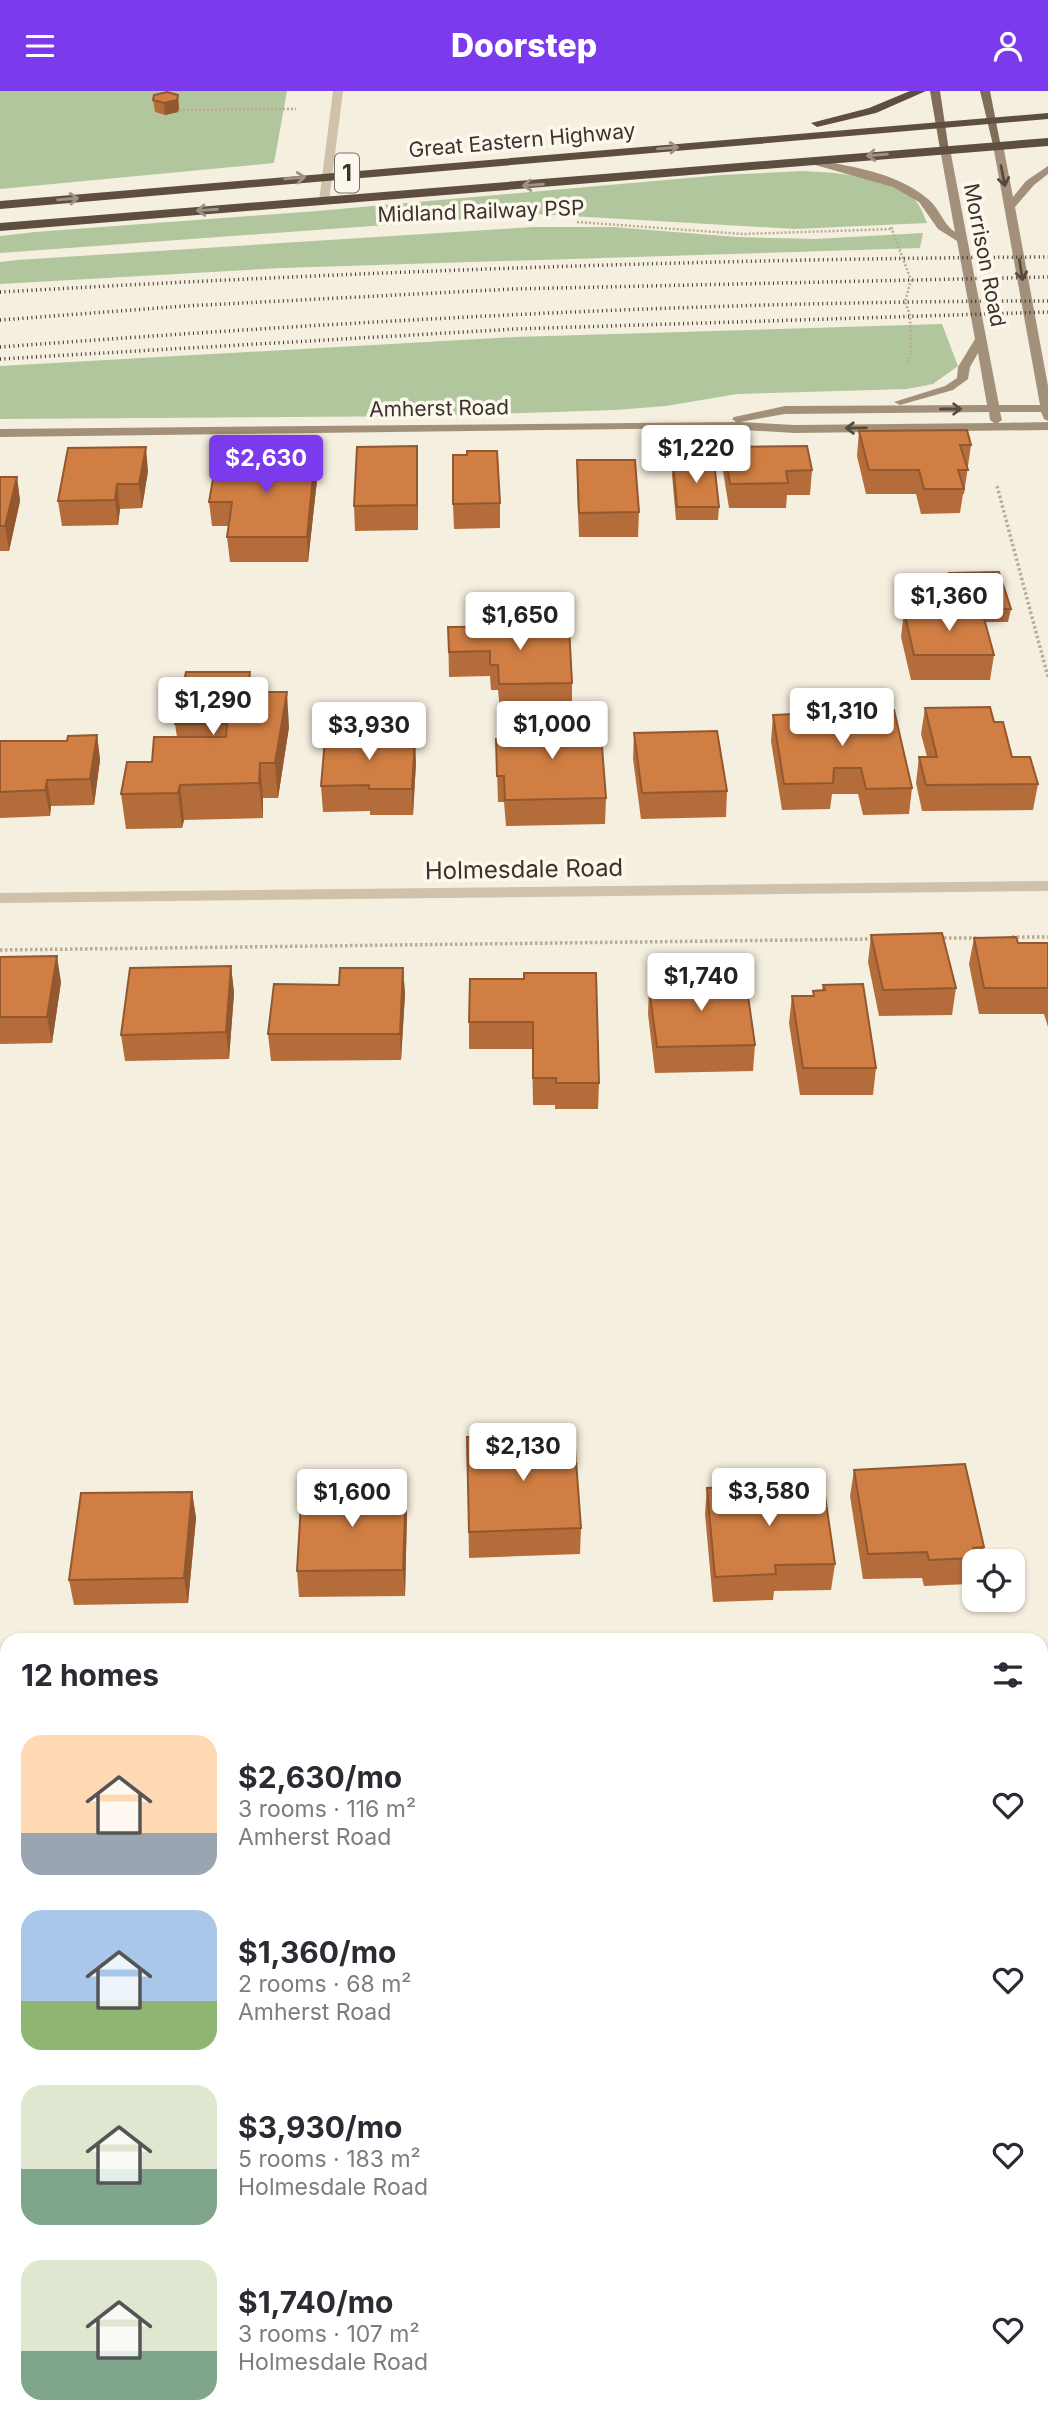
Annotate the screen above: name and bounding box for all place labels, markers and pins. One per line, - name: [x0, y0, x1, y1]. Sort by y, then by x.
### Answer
- pin: $1,220: [639, 425, 753, 485]
- pin: $2,630: [209, 435, 323, 495]
- pin: $1,360: [892, 573, 1006, 633]
- pin: $1,650: [463, 593, 577, 652]
- pin: $1,290: [156, 677, 270, 737]
- pin: $1,310: [785, 689, 899, 748]
- pin: $1,000: [495, 701, 609, 761]
- pin: $3,930: [312, 703, 426, 762]
- pin: $1,740: [644, 953, 758, 1013]
- pin: $2,130: [466, 1423, 580, 1483]
- pin: $1,600: [295, 1469, 409, 1529]
- pin: $3,580: [712, 1469, 826, 1528]

